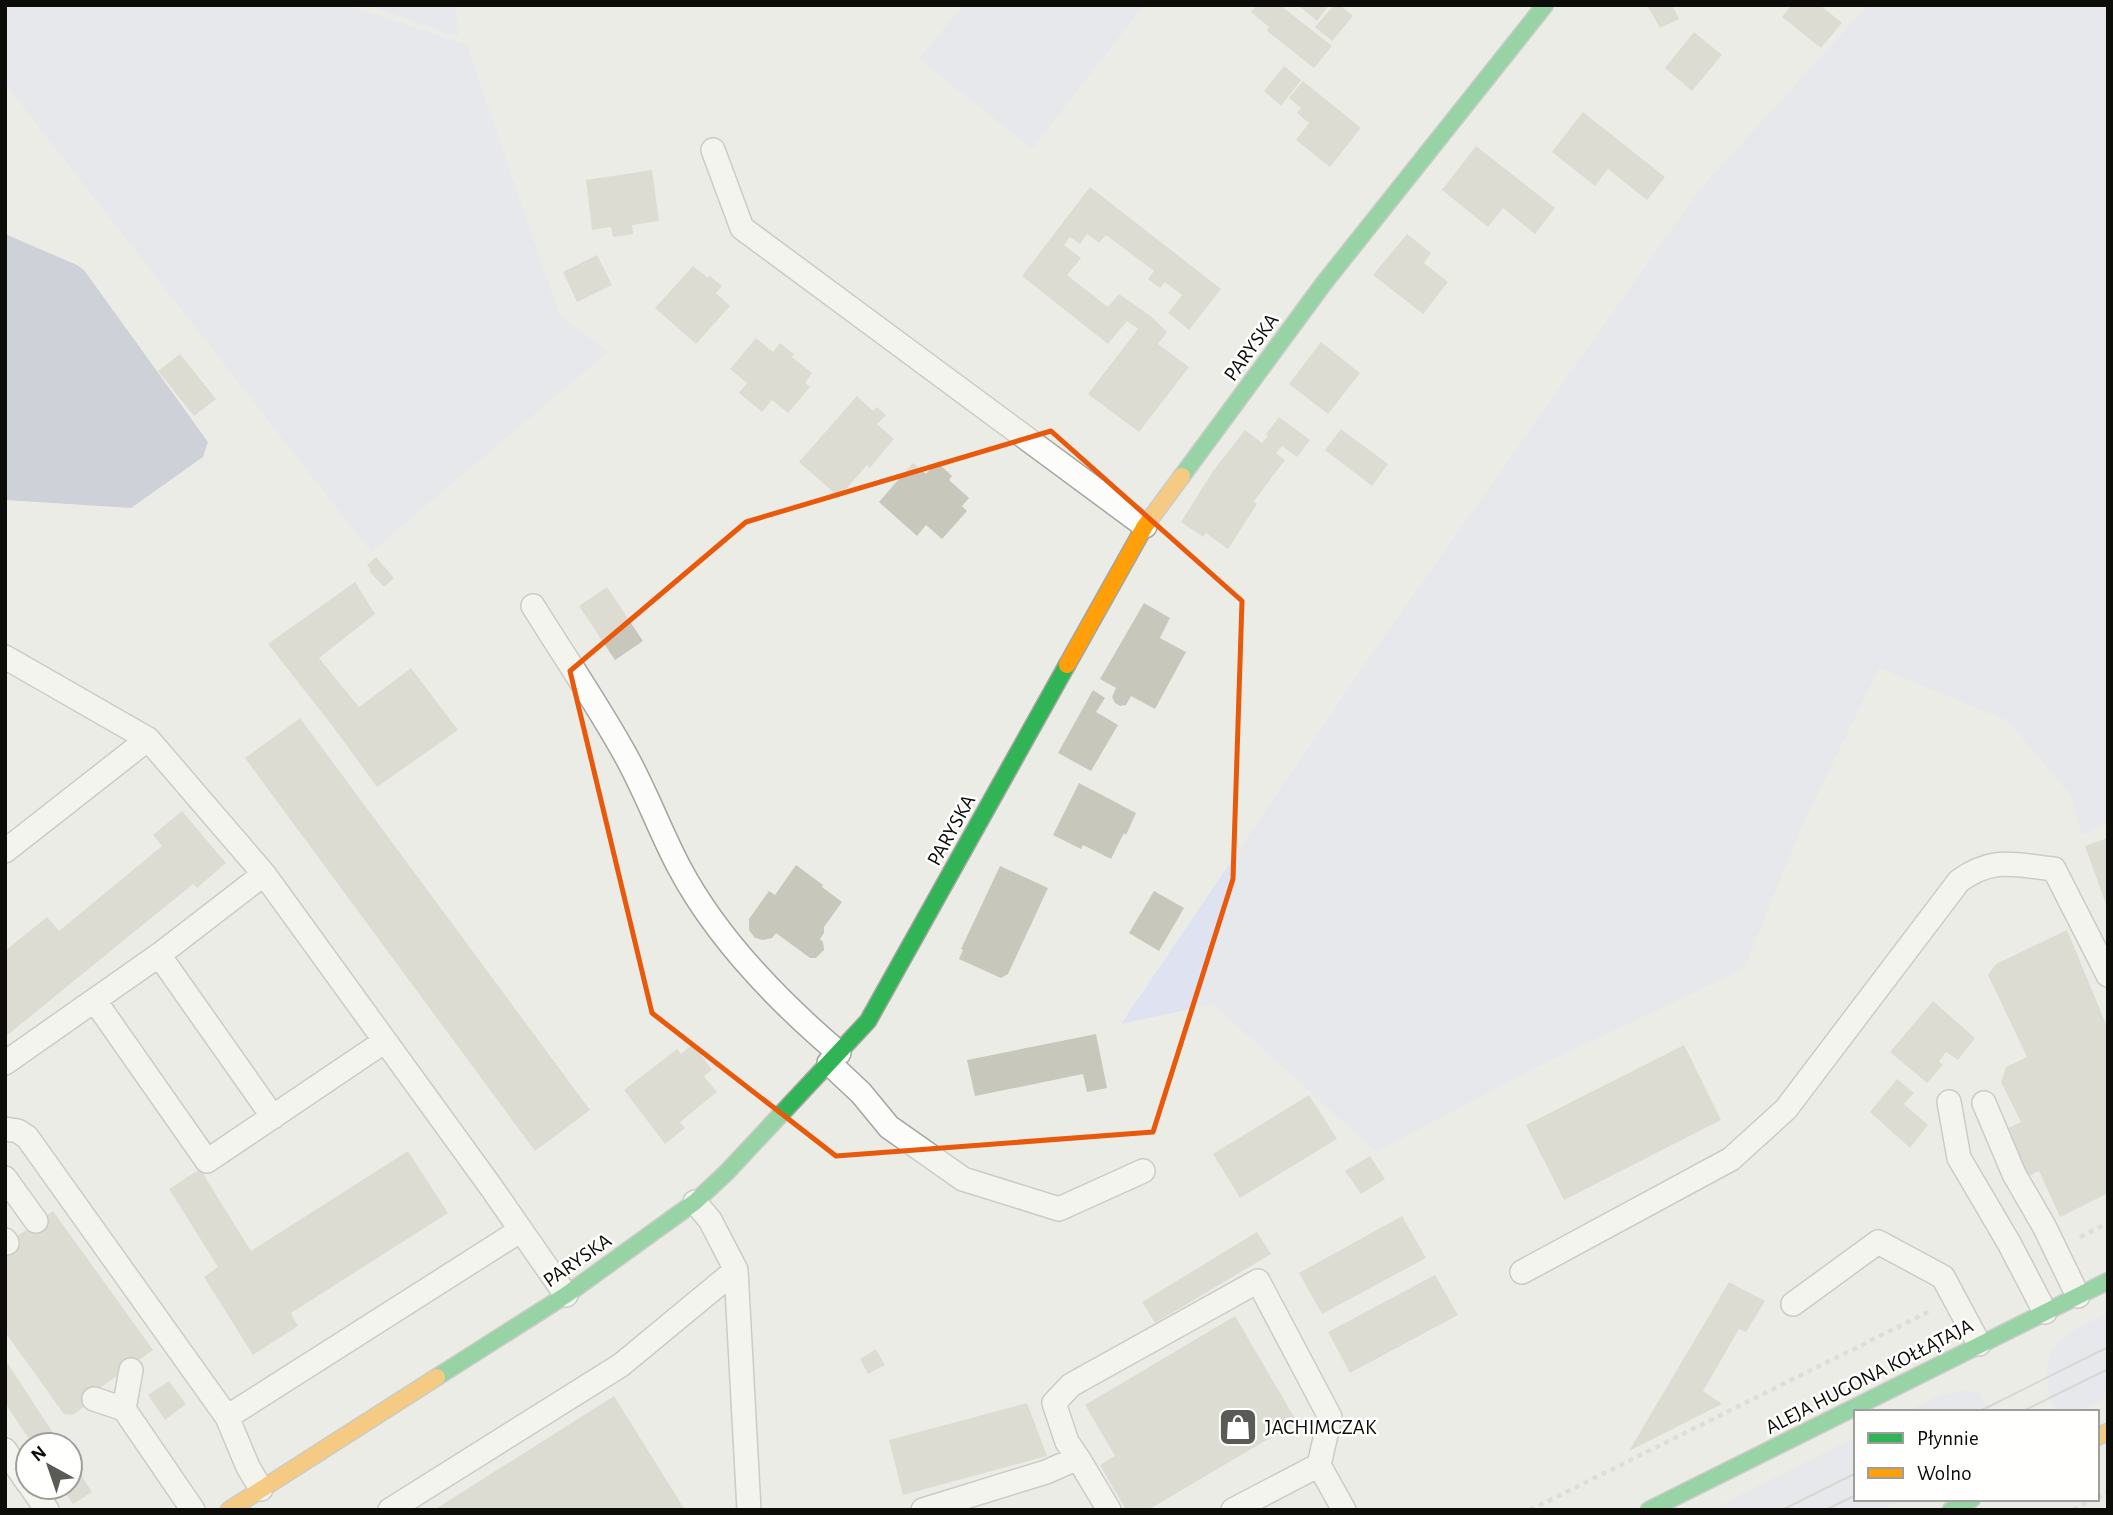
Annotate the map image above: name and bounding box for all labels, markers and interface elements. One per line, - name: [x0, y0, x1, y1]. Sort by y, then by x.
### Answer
- street label: PARYSKA: [1220, 310, 1283, 385]
- street label: PARYSKA: [923, 791, 979, 869]
- street label: PARYSKA: [539, 1230, 615, 1291]
- street label: ALEJA HUGONA KOŁŁĄTAJA: [1762, 1315, 1976, 1438]
- shop icon: JACHIMCZAK: [1217, 1406, 1259, 1448]
- legend: [1854, 1410, 2099, 1501]
- place label: JACHIMCZAK: [1265, 1417, 1377, 1438]
- text: Płynnie: [1917, 1428, 1979, 1449]
- north arrow: [14, 1431, 84, 1501]
- text: N: [28, 1443, 50, 1466]
- text: Wolno: [1917, 1463, 1971, 1484]

